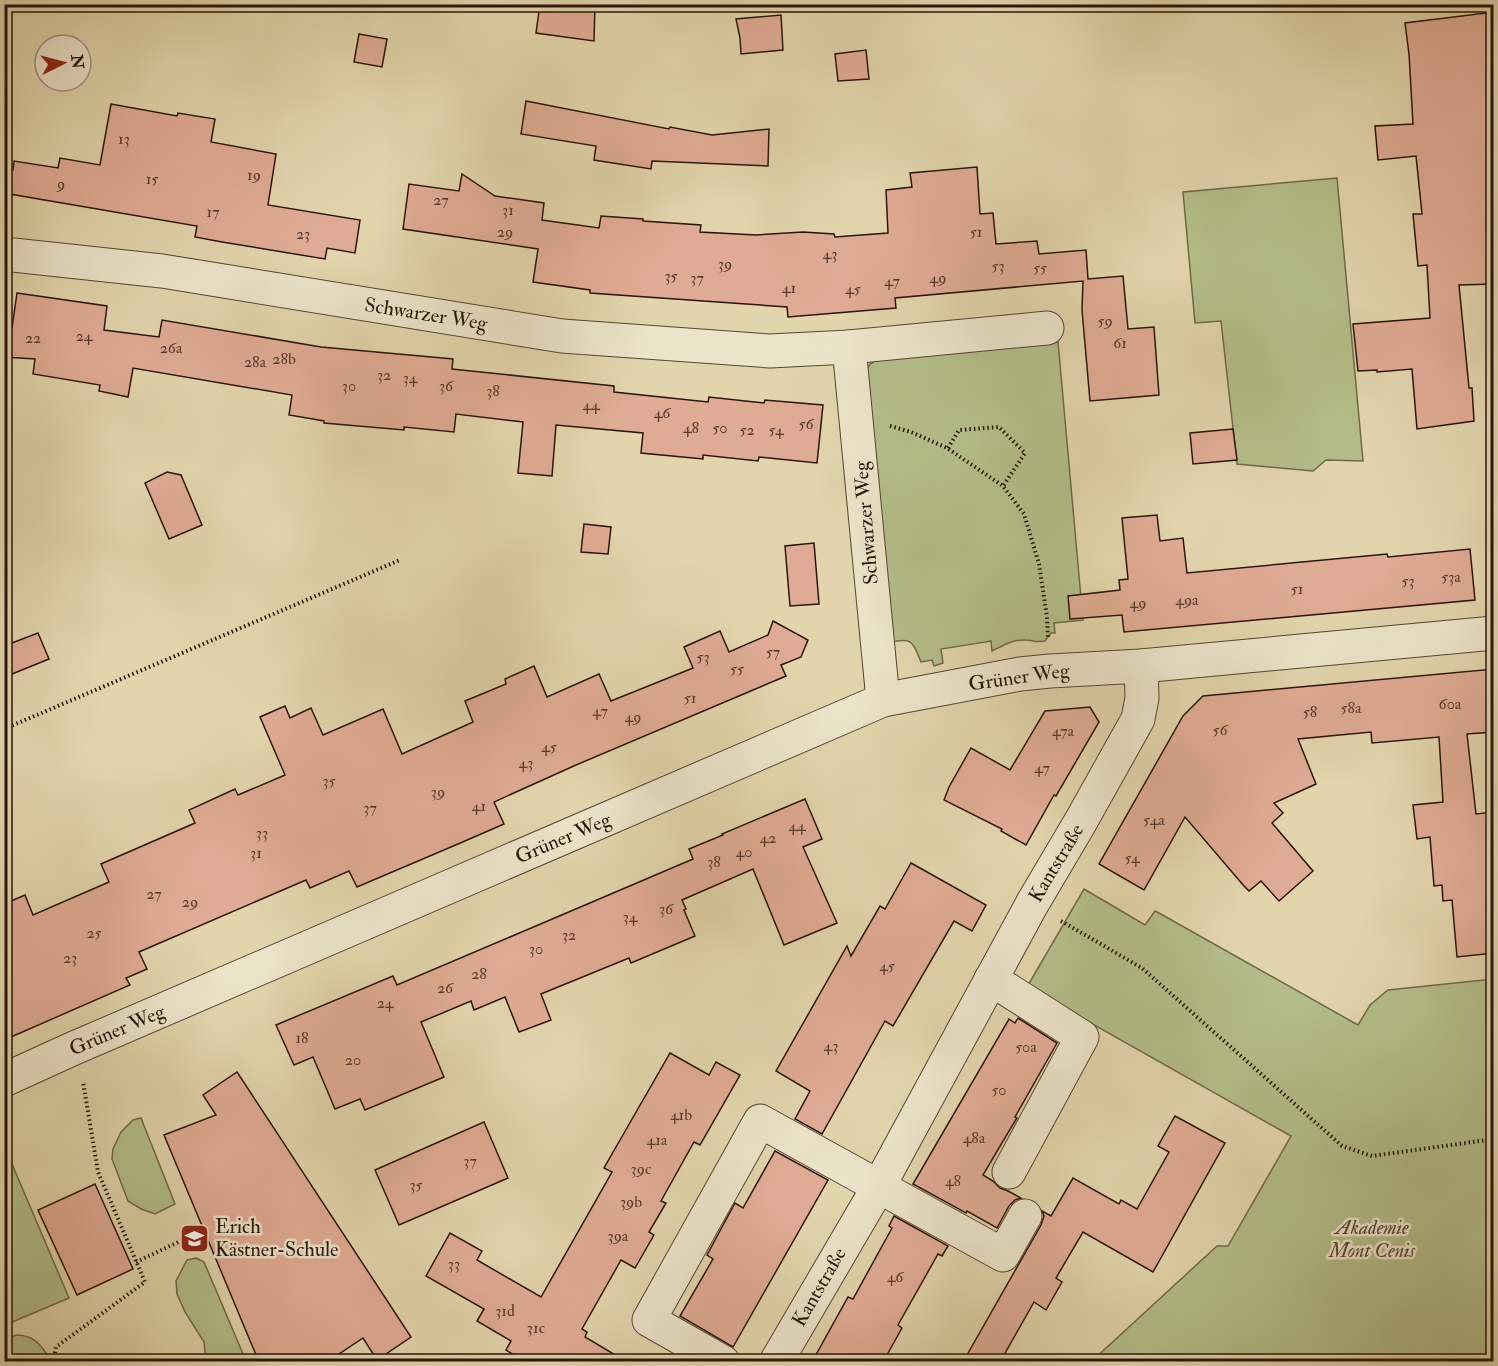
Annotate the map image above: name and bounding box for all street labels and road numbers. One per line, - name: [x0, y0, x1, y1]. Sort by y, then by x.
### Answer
- street label: Schwarzer Weg: [363, 292, 490, 336]
- street label: Schwarzer Weg: [848, 459, 884, 586]
- street label: Grüner Weg: [967, 657, 1072, 696]
- street label: Grüner Weg: [511, 806, 616, 869]
- street label: Kantstraße: [1023, 819, 1089, 907]
- street label: Grüner Weg: [65, 998, 170, 1061]
- street label: Kantstraße: [786, 1243, 852, 1331]

